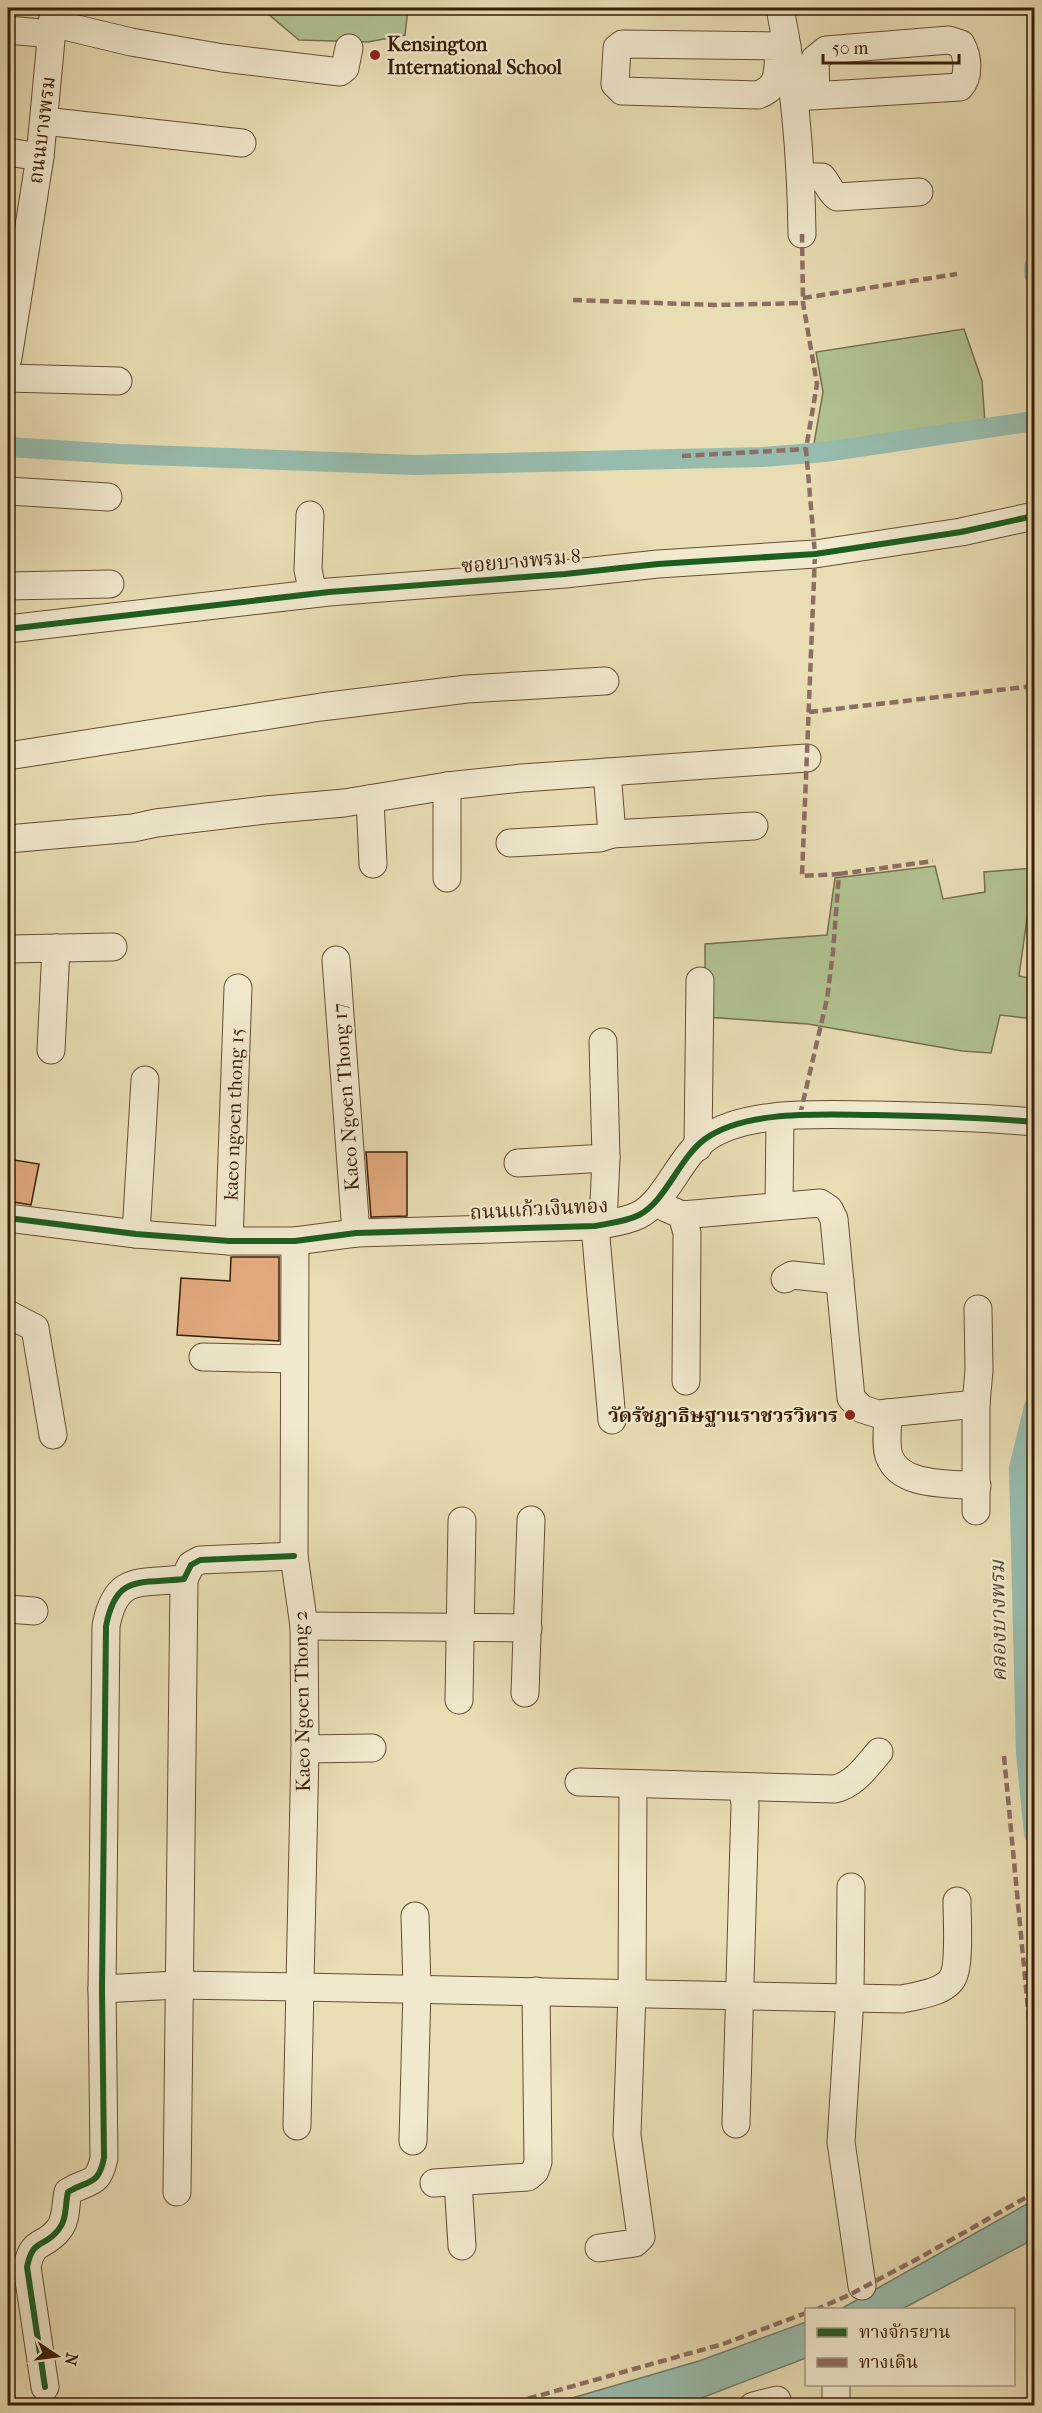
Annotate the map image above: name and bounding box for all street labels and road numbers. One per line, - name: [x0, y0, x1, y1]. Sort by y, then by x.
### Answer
- street label: ถนนบางพรม: [24, 75, 60, 185]
- street label: ซอยบางพรม 8: [460, 544, 582, 578]
- street label: Kaeo Ngoen Thong 17: [328, 1002, 364, 1192]
- street label: kaeo ngoen thong 15: [219, 1027, 249, 1201]
- street label: ถนนแก้วเงินทอง: [469, 1194, 609, 1224]
- street label: Kaeo Ngoen Thong 2: [289, 1610, 315, 1792]

